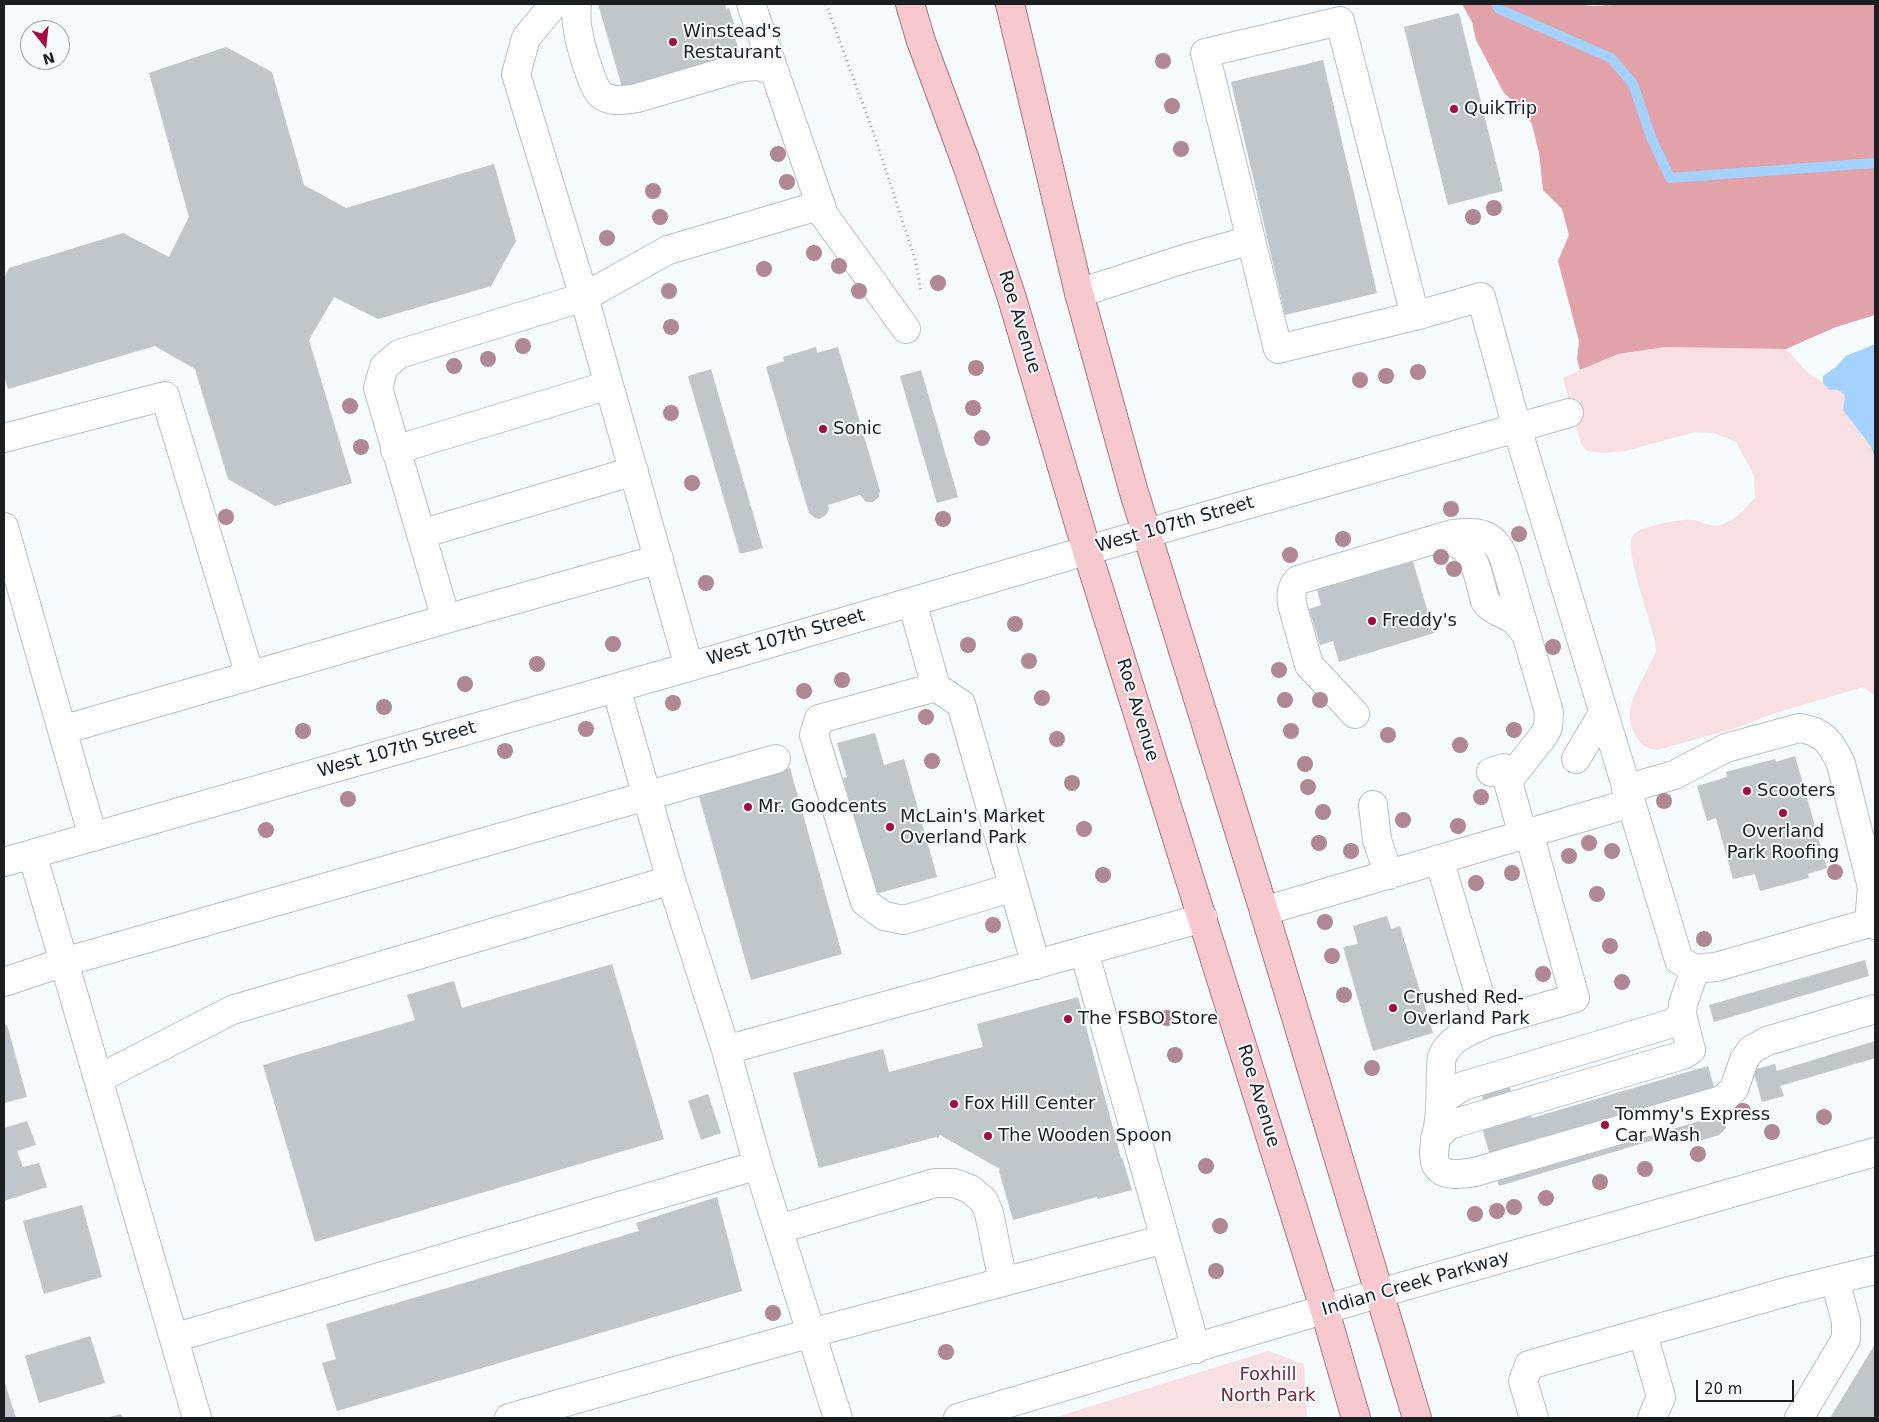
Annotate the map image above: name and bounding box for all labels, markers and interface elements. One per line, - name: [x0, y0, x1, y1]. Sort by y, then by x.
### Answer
- north arrow: [20, 20, 70, 70]
- place label: Winstead's Restaurant: [683, 21, 782, 64]
- marker: Winstead's Restaurant: [667, 36, 679, 48]
- text: N: [41, 49, 57, 68]
- place label: QuikTrip: [1464, 98, 1537, 120]
- marker: QuikTrip: [1448, 103, 1460, 115]
- street label: Roe Avenue: [993, 268, 1045, 376]
- place label: Sonic: [833, 418, 882, 440]
- marker: Sonic: [817, 423, 829, 435]
- street label: West 107th Street: [1094, 492, 1256, 558]
- street label: West 107th Street: [705, 605, 867, 671]
- place label: Freddy's: [1382, 610, 1457, 632]
- marker: Freddy's: [1366, 615, 1378, 627]
- street label: Roe Avenue: [1111, 656, 1163, 764]
- street label: West 107th Street: [316, 717, 478, 783]
- place label: Scooters: [1757, 780, 1835, 802]
- marker: Scooters: [1741, 785, 1753, 797]
- place label: Mr. Goodcents: [758, 796, 887, 818]
- marker: Mr. Goodcents: [742, 801, 754, 813]
- place label: McLain's Market Overland Park: [900, 806, 1045, 849]
- marker: Overland Park Roofing: [1777, 807, 1789, 819]
- marker: McLain's Market Overland Park: [884, 821, 896, 833]
- place label: Overland Park Roofing: [1727, 821, 1839, 864]
- place label: Crushed Red- Overland Park: [1403, 987, 1530, 1030]
- marker: Crushed Red- Overland Park: [1387, 1002, 1399, 1014]
- place label: The FSBO Store: [1078, 1008, 1218, 1030]
- marker: The FSBO Store: [1062, 1013, 1074, 1025]
- street label: Roe Avenue: [1232, 1042, 1284, 1150]
- place label: Fox Hill Center: [964, 1093, 1095, 1115]
- marker: Fox Hill Center: [948, 1098, 960, 1110]
- place label: Tommy's Express Car Wash: [1615, 1104, 1770, 1146]
- marker: Tommy's Express Car Wash: [1599, 1119, 1611, 1131]
- place label: The Wooden Spoon: [998, 1125, 1172, 1147]
- marker: The Wooden Spoon: [982, 1130, 994, 1142]
- street label: Indian Creek Parkway: [1320, 1247, 1512, 1321]
- park label: Foxhill North Park: [1221, 1364, 1315, 1406]
- scale bar: [1699, 1370, 1796, 1402]
- text: 20 m: [1704, 1380, 1742, 1398]

